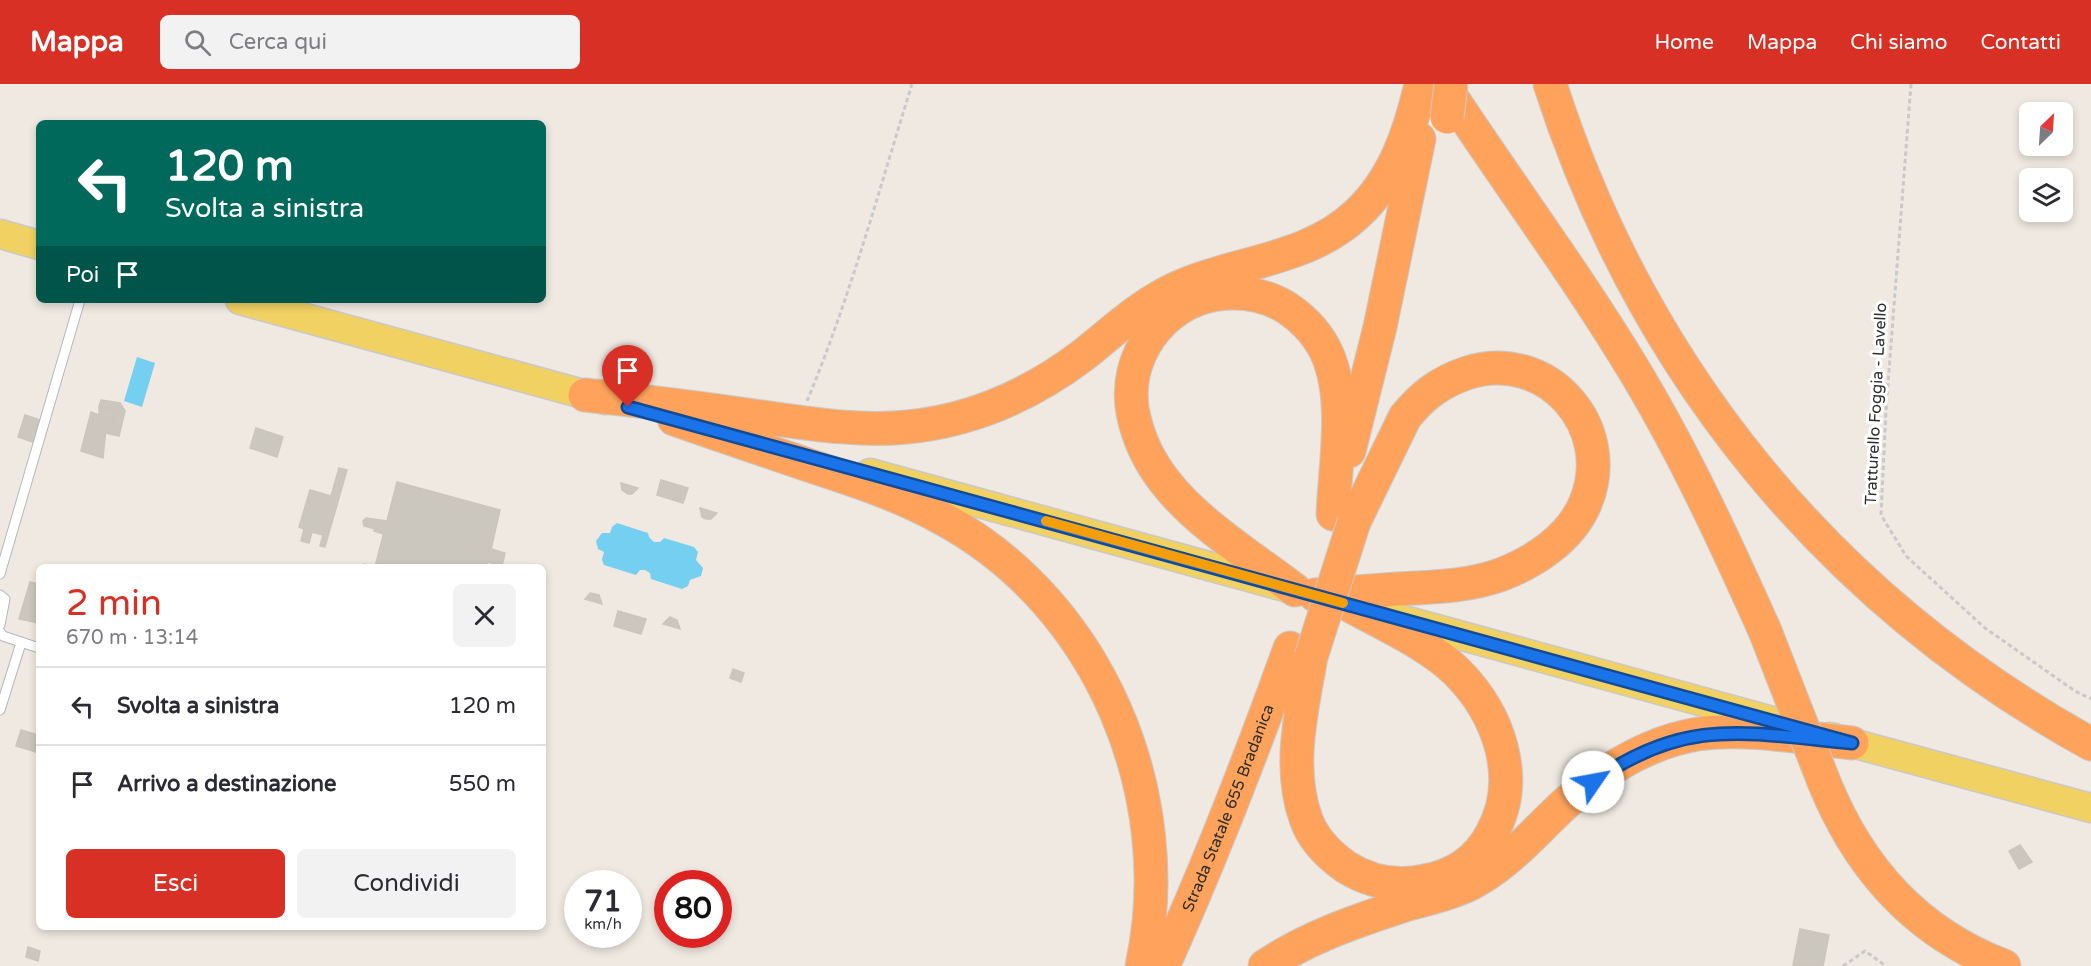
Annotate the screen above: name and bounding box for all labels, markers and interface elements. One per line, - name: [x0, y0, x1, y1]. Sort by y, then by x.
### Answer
- search box: [160, 15, 580, 69]
- text: Mappa: [30, 25, 124, 59]
- icon: search: [181, 26, 214, 59]
- text: Cerca qui: [229, 29, 327, 55]
- text: Home: [1654, 30, 1714, 55]
- text: Mappa: [1747, 30, 1817, 55]
- text: Chi siamo: [1850, 30, 1948, 55]
- text: Contatti: [1981, 30, 2061, 55]
- north arrow: [2019, 102, 2073, 156]
- map controls: [2019, 102, 2073, 222]
- text: 120 m: [165, 141, 294, 192]
- icon: left: [66, 144, 144, 222]
- button: layers: [2019, 168, 2073, 222]
- text: Svolta a sinistra: [165, 192, 364, 225]
- icon: arrive: [111, 258, 144, 291]
- text: Poi: [66, 262, 99, 288]
- street label: Tratturello Foggia - Lavello: [1861, 302, 1891, 506]
- pin: [602, 345, 653, 407]
- icon: arrive: [611, 354, 644, 387]
- text: 2 min: [66, 582, 162, 625]
- button: close: [453, 584, 516, 647]
- text: 670 m · 13:14: [66, 626, 198, 650]
- icon: left: [66, 690, 99, 723]
- text: Svolta a sinistra: [117, 693, 279, 719]
- text: 120 m: [449, 693, 516, 719]
- street label: Strada Statale 655 Bradanica: [1178, 701, 1279, 915]
- position arrow: [1561, 750, 1625, 814]
- icon: arrive: [66, 768, 99, 801]
- text: Arrivo a destinazione: [117, 771, 336, 797]
- text: 550 m: [449, 771, 516, 797]
- button: Esci: [66, 849, 285, 918]
- button: Condividi: [297, 849, 516, 918]
- speed limit sign: 80: [654, 870, 732, 948]
- text: 71: [584, 883, 622, 920]
- text: km/h: [584, 915, 622, 933]

